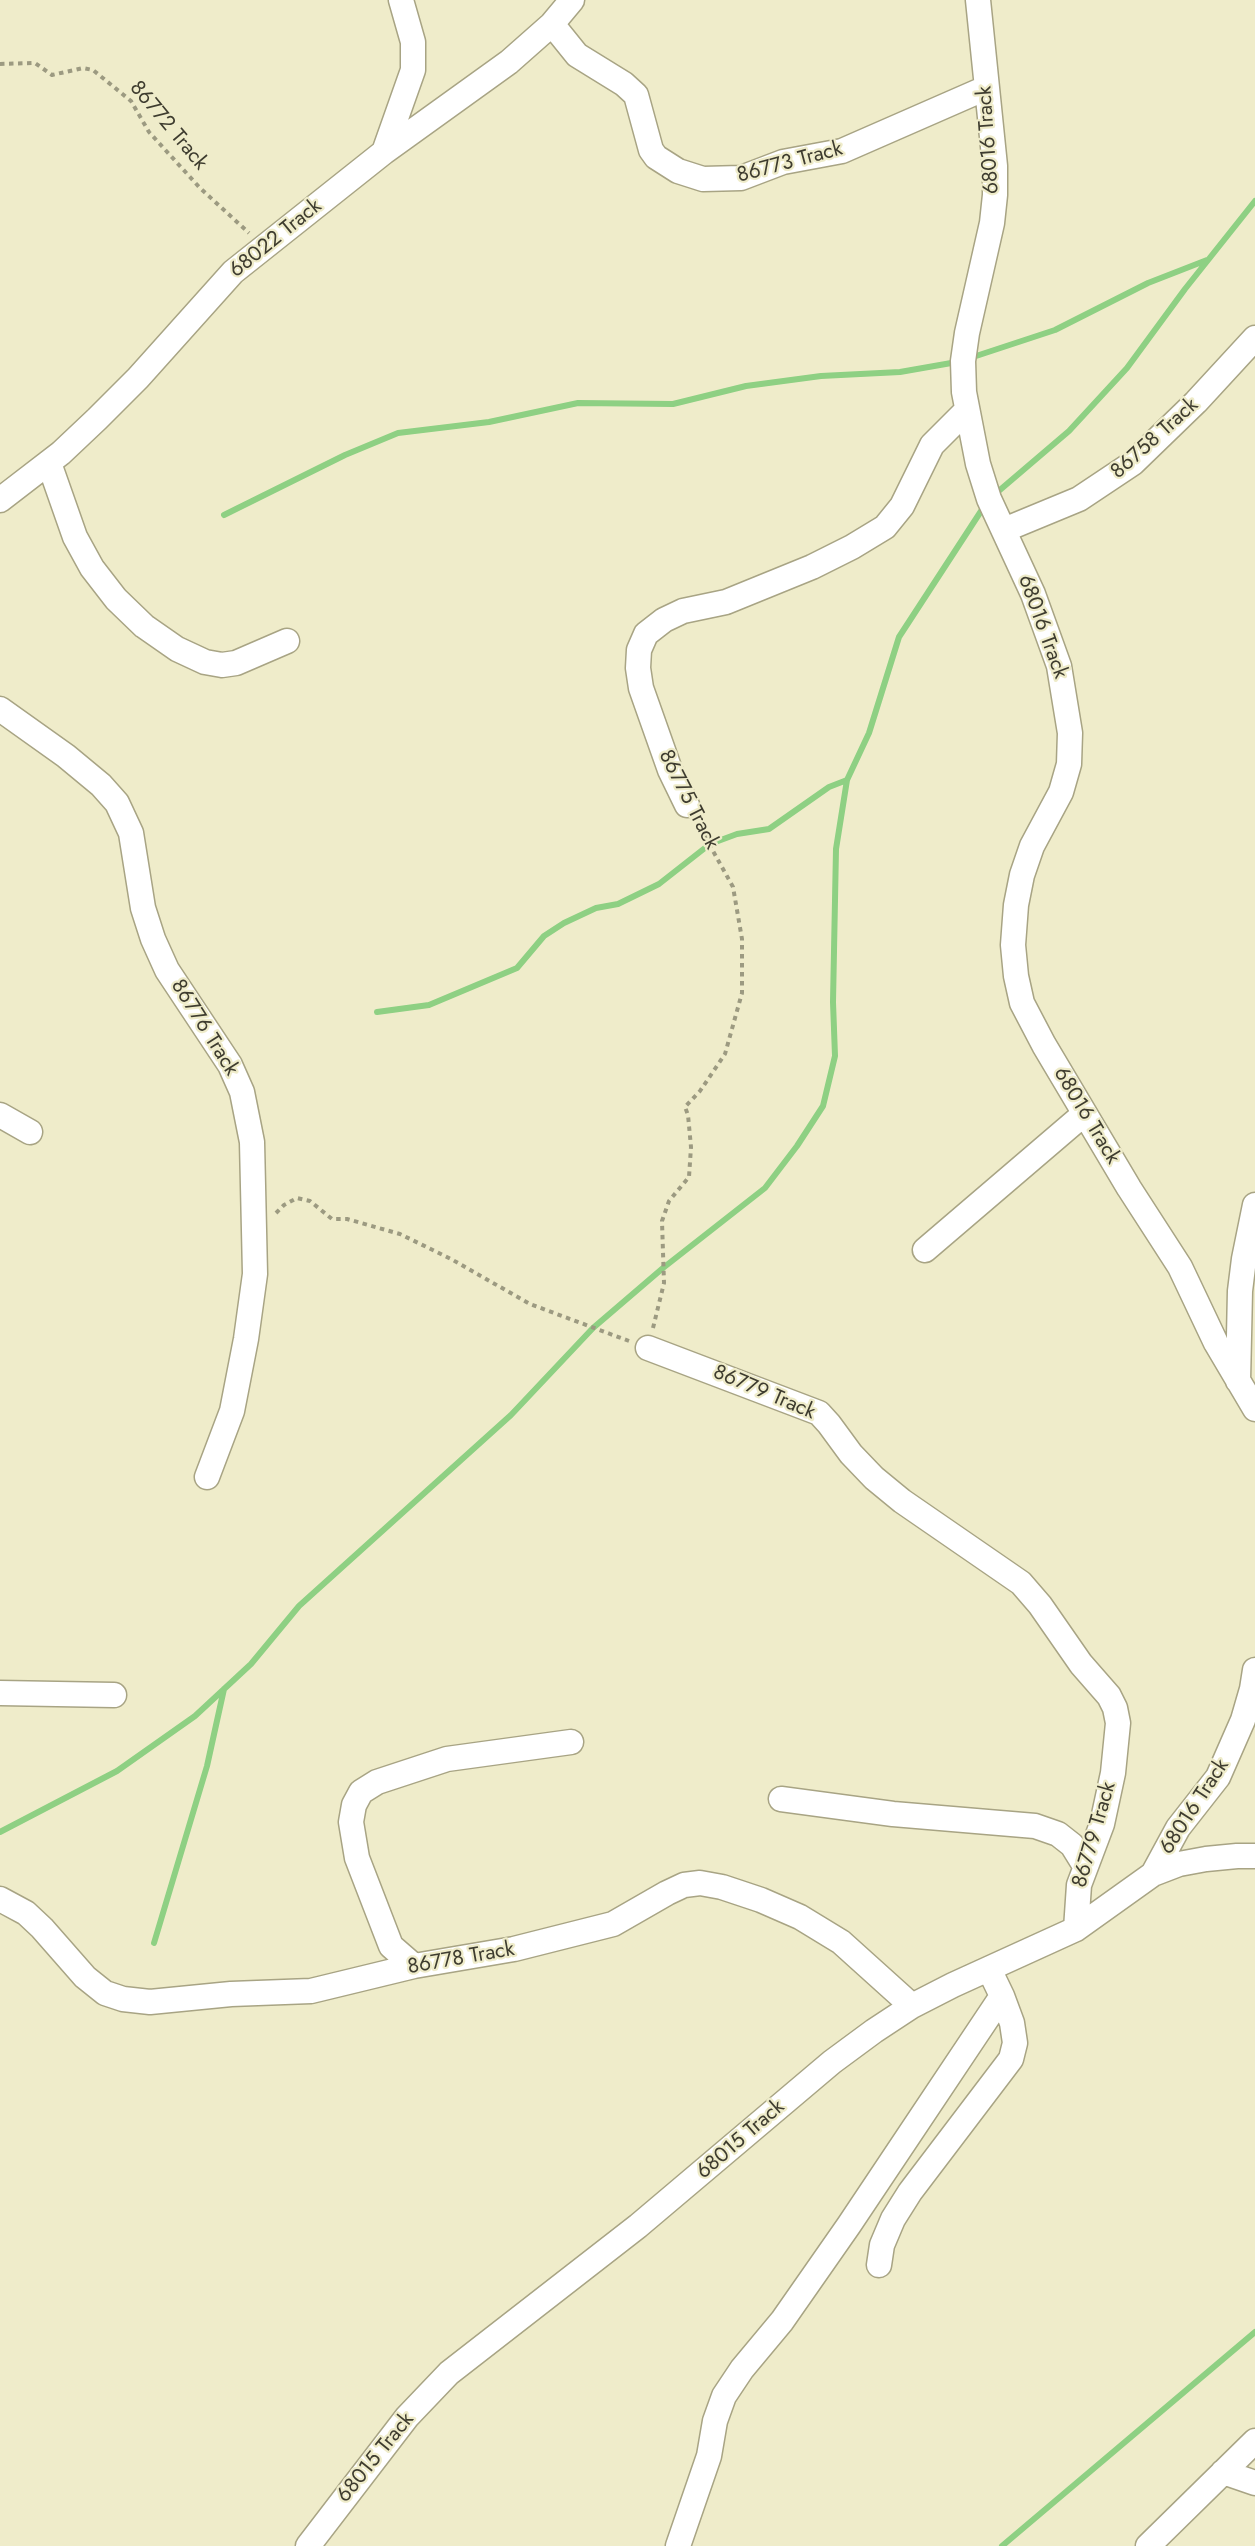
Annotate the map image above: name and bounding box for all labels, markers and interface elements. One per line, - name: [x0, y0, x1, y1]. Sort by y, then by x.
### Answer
- street label: 86772 Track: [123, 76, 213, 176]
- street label: 68016 Track: [973, 85, 1005, 195]
- street label: 86773 Track: [735, 137, 845, 189]
- street label: 68022 Track: [225, 194, 327, 284]
- street label: 86758 Track: [1106, 393, 1204, 485]
- street label: 68016 Track: [1012, 572, 1072, 682]
- street label: 86775 Track: [652, 746, 724, 854]
- street label: 86776 Track: [165, 975, 243, 1081]
- street label: 68016 Track: [1047, 1063, 1125, 1169]
- street label: 86779 Track: [709, 1360, 819, 1426]
- street label: 68016 Track: [1155, 1755, 1235, 1859]
- street label: 86779 Track: [1068, 1779, 1122, 1891]
- street label: 86778 Track: [406, 1937, 516, 1981]
- street label: 68015 Track: [692, 2095, 790, 2185]
- street label: 68015 Track: [332, 2408, 420, 2508]

